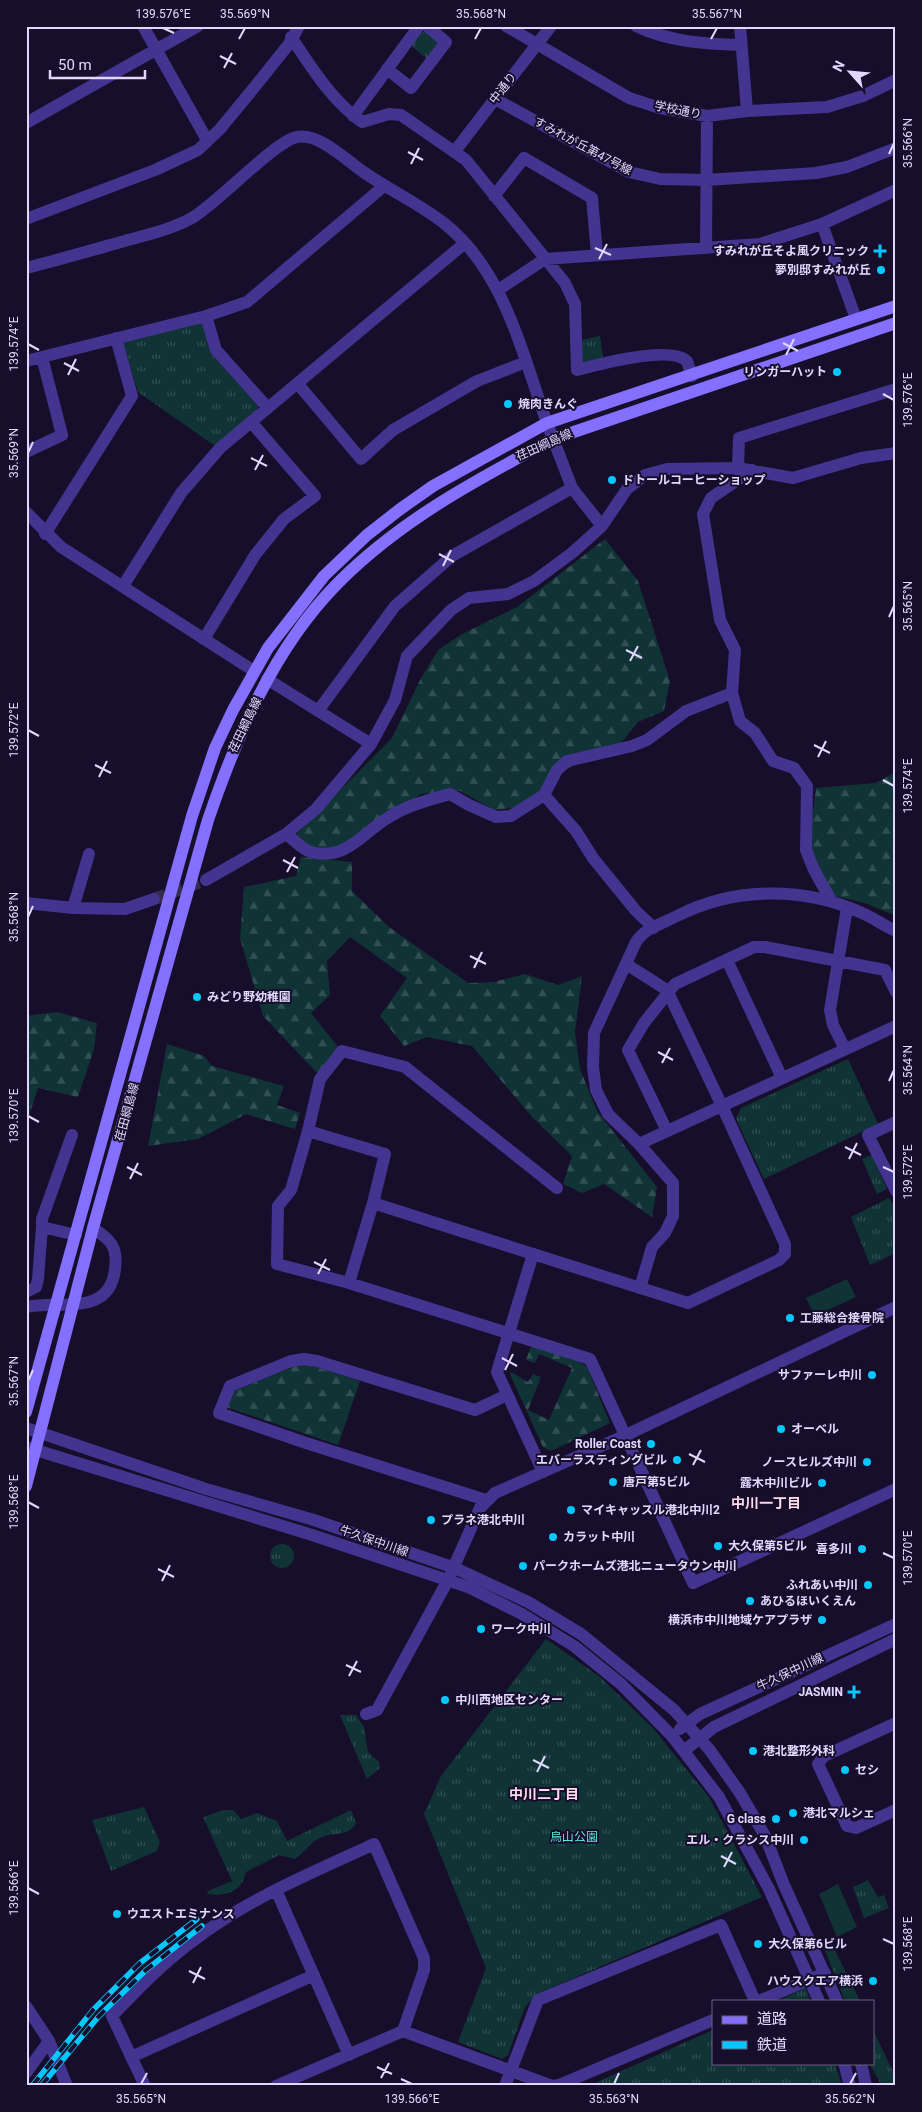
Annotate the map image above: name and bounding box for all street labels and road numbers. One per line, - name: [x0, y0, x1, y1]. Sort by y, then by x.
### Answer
- street label: 中通り: [486, 70, 520, 106]
- street label: 学校通り: [653, 99, 703, 121]
- street label: すみれが丘第47号線: [531, 114, 635, 178]
- street label: 荏田綱島線: [514, 426, 574, 464]
- street label: 荏田綱島線: [226, 695, 264, 755]
- street label: 荏田綱島線: [112, 1081, 142, 1143]
- street label: 牛久保中川線: [338, 1523, 410, 1559]
- street label: 牛久保中川線: [754, 1650, 826, 1694]

